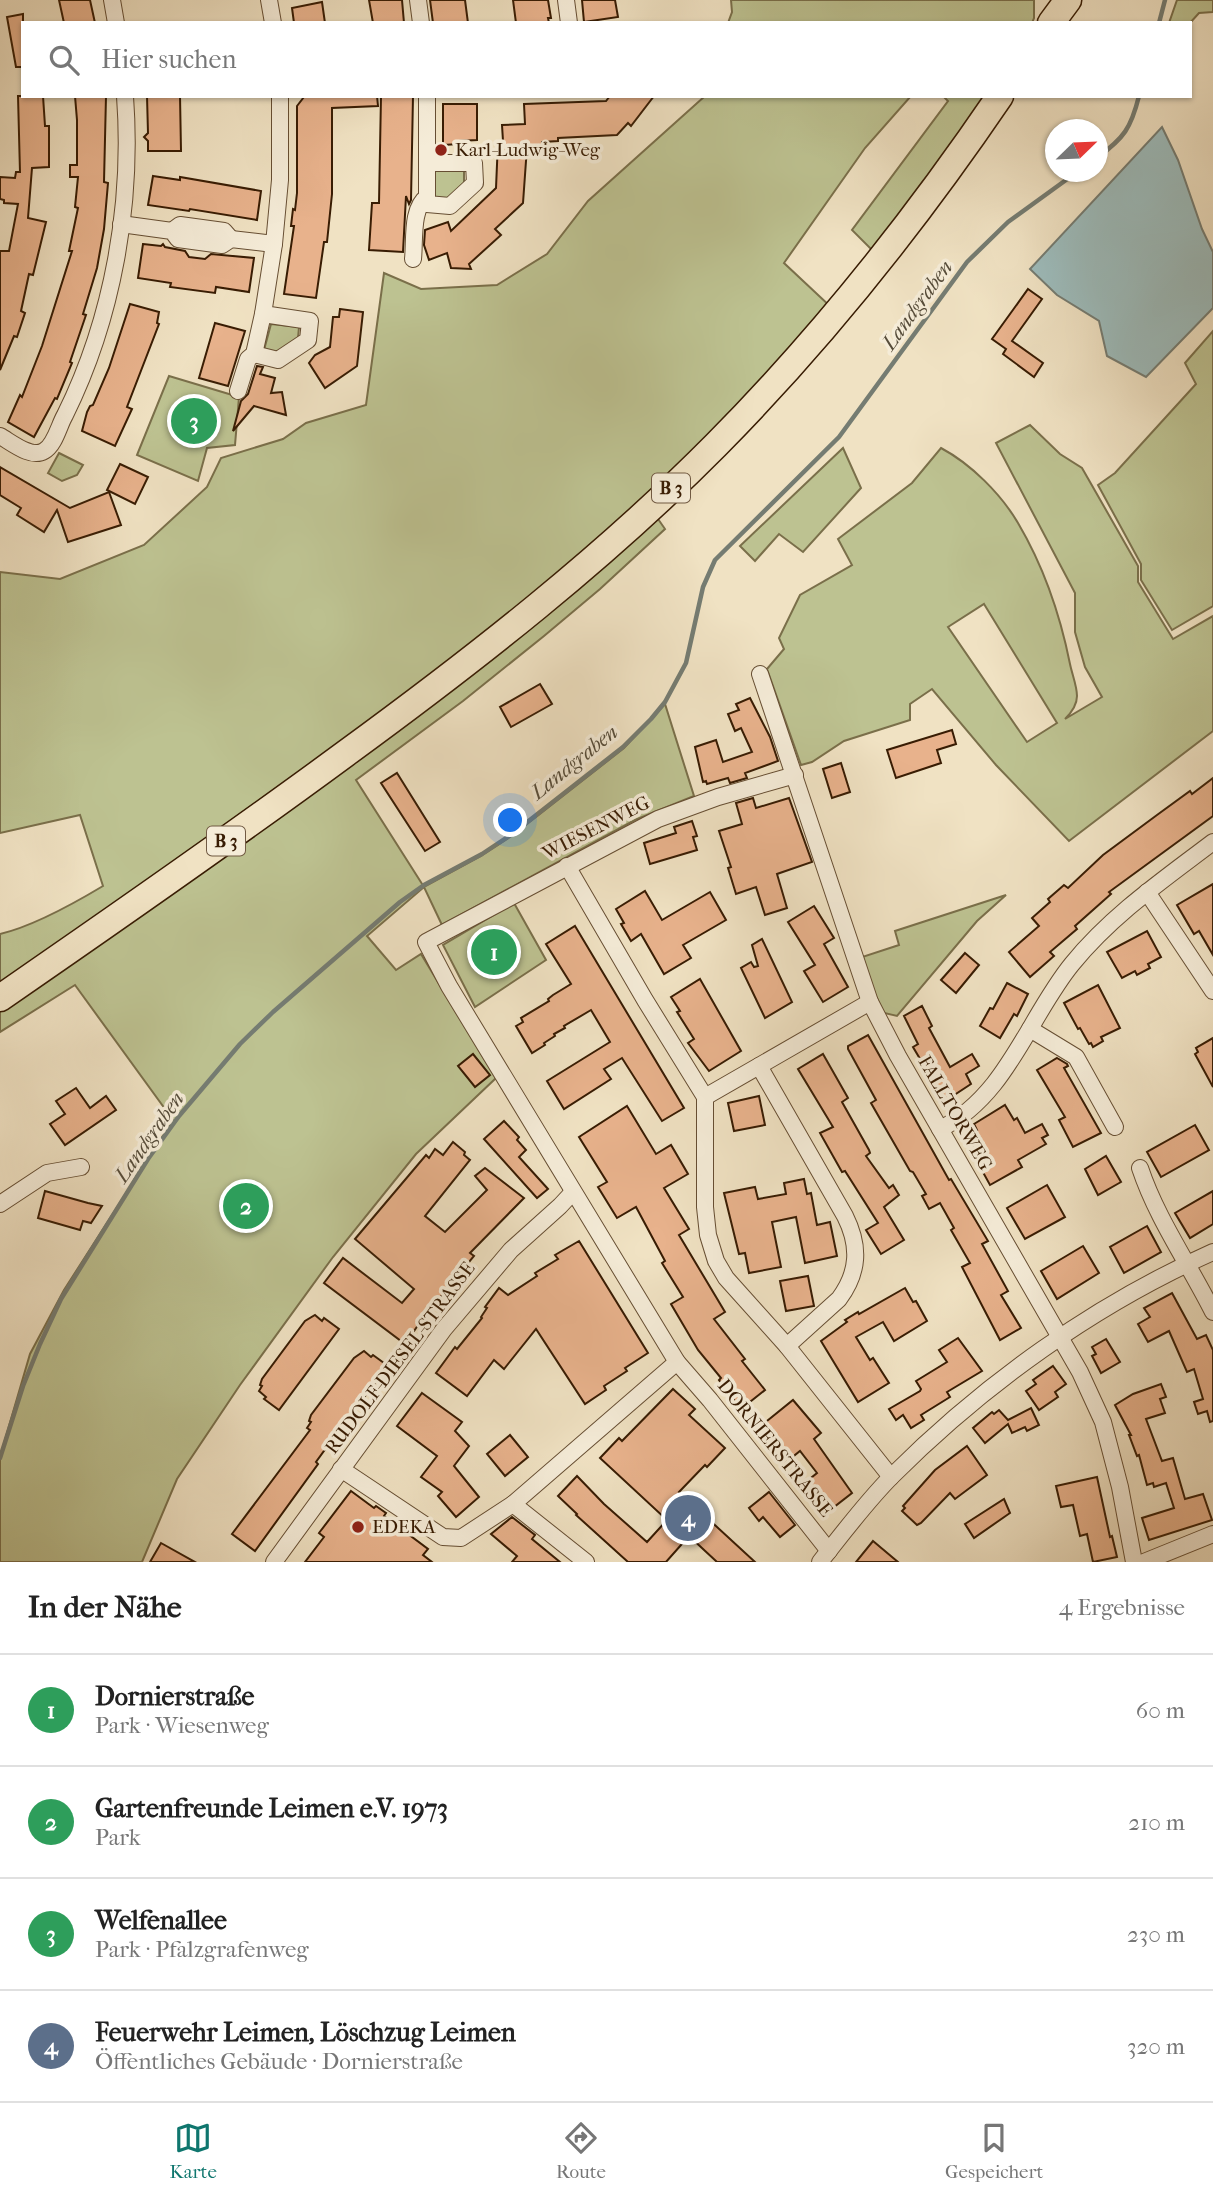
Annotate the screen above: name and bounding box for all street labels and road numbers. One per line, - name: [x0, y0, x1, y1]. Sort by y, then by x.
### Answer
- road number: B 3: [652, 474, 690, 502]
- street label: WIESENWEG: [538, 792, 653, 865]
- road number: B 3: [207, 826, 245, 856]
- street label: FALLTORWEG: [913, 1052, 997, 1174]
- street label: RUDOLF-DIESEL-STRASSE: [321, 1257, 480, 1458]
- street label: DORNIERSTRASSE: [713, 1375, 837, 1521]

